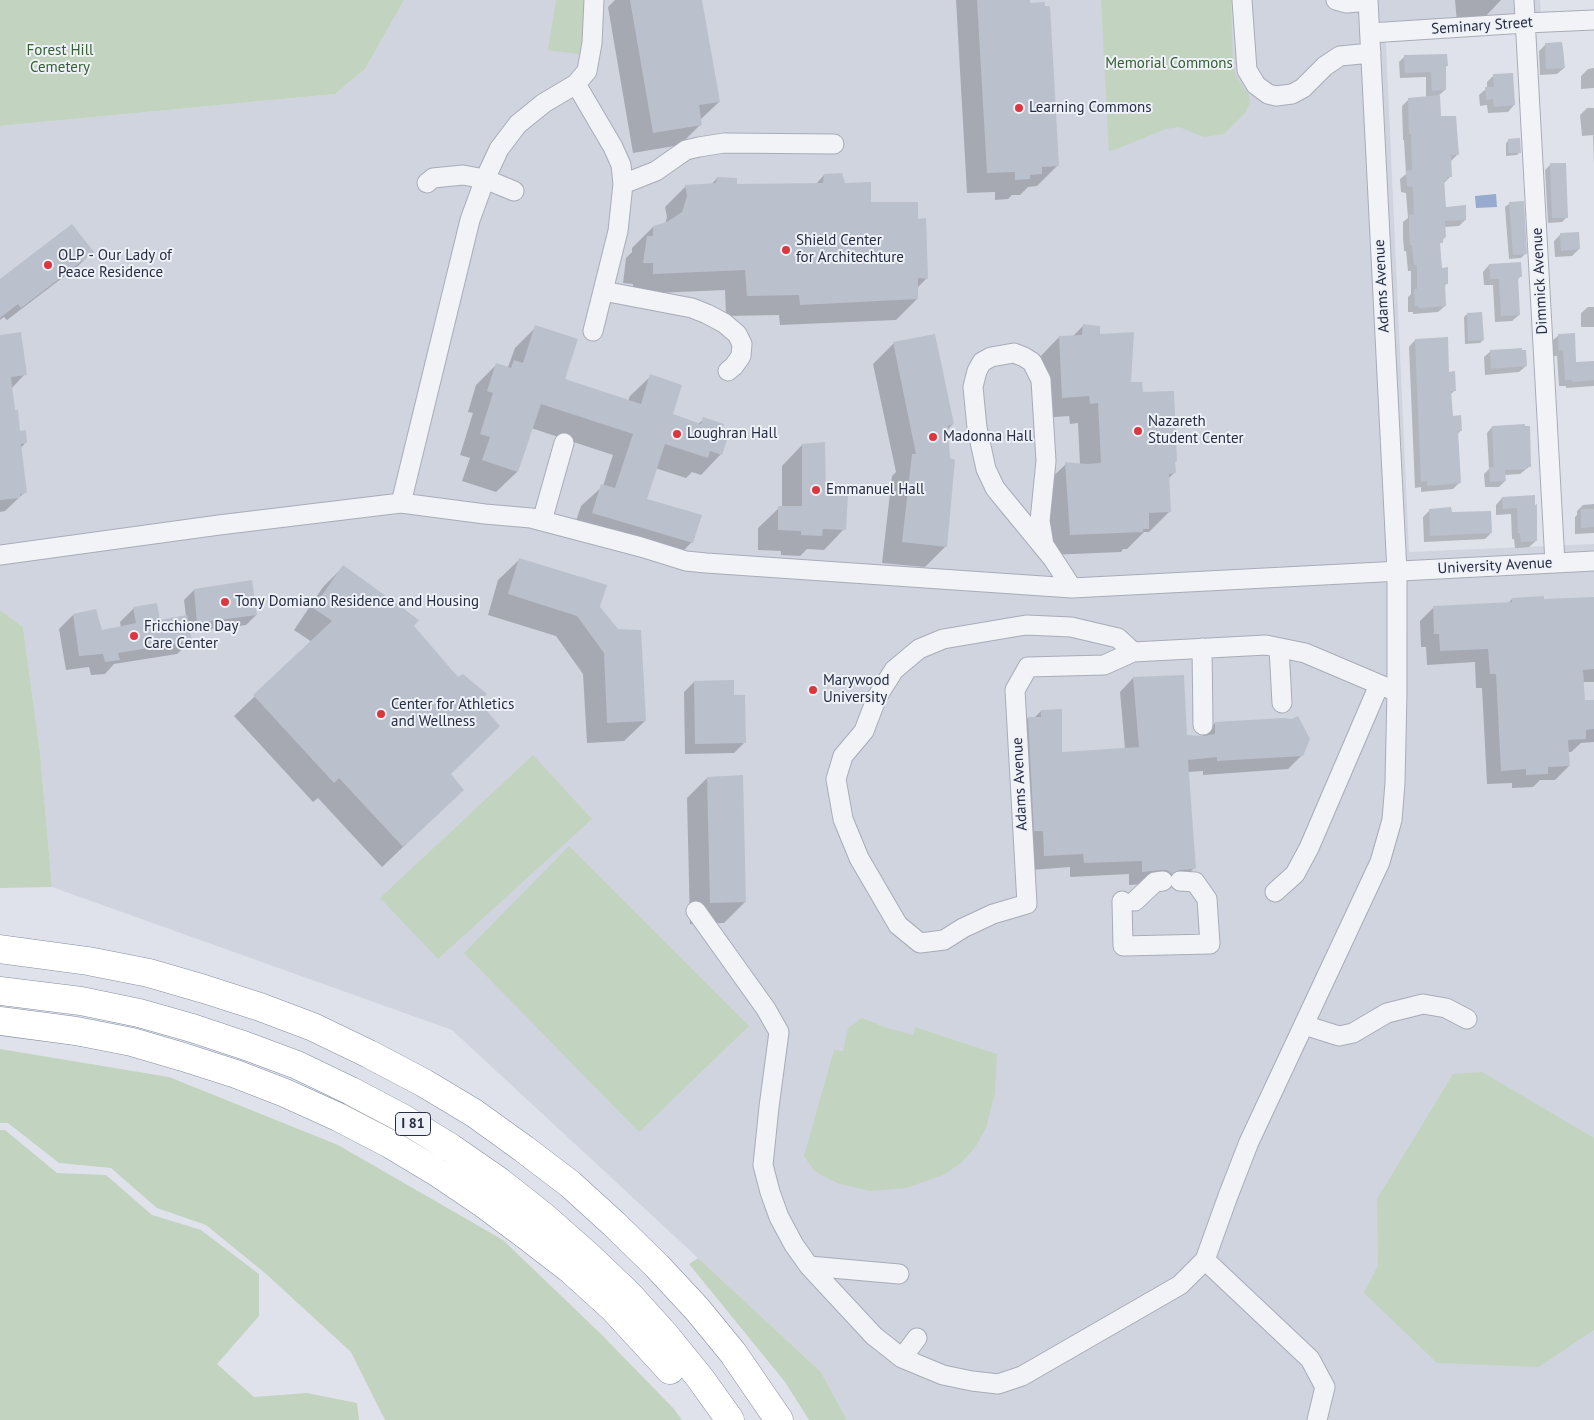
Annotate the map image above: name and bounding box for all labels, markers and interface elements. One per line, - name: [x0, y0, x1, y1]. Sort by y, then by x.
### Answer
- street label: Seminary Street: [1431, 13, 1533, 39]
- park label: Forest Hill Cemetery: [27, 42, 93, 77]
- park label: Memorial Commons: [1105, 55, 1233, 73]
- place label: Learning Commons: [1029, 99, 1152, 117]
- marker: Learning Commons: [1013, 102, 1025, 114]
- street label: Dimmick Avenue: [1528, 227, 1552, 335]
- place label: Shield Center for Architechture: [796, 232, 904, 267]
- street label: Adams Avenue: [1371, 239, 1393, 333]
- marker: Shield Center for Architechture: [780, 244, 792, 256]
- place label: OLP - Our Lady of Peace Residence: [58, 247, 172, 282]
- marker: OLP - Our Lady of Peace Residence: [42, 259, 54, 271]
- place label: Nazareth Student Center: [1148, 413, 1244, 448]
- place label: Loughran Hall: [687, 425, 777, 443]
- marker: Nazareth Student Center: [1132, 425, 1144, 437]
- marker: Loughran Hall: [671, 428, 683, 440]
- place label: Madonna Hall: [943, 428, 1033, 446]
- marker: Madonna Hall: [927, 431, 939, 443]
- place label: Emmanuel Hall: [826, 481, 924, 499]
- marker: Emmanuel Hall: [810, 484, 822, 496]
- street label: University Avenue: [1437, 554, 1553, 578]
- place label: Tony Domiano Residence and Housing: [235, 593, 479, 611]
- marker: Tony Domiano Residence and Housing: [219, 596, 231, 608]
- place label: Fricchione Day Care Center: [144, 618, 238, 653]
- marker: Fricchione Day Care Center: [128, 630, 140, 642]
- place label: Marywood University: [823, 672, 889, 707]
- marker: Marywood University: [807, 684, 819, 696]
- place label: Center for Athletics and Wellness: [391, 696, 514, 731]
- marker: Center for Athletics and Wellness: [375, 708, 387, 720]
- street label: Adams Avenue: [1009, 737, 1031, 831]
- road number: I 81: [396, 1112, 430, 1136]

